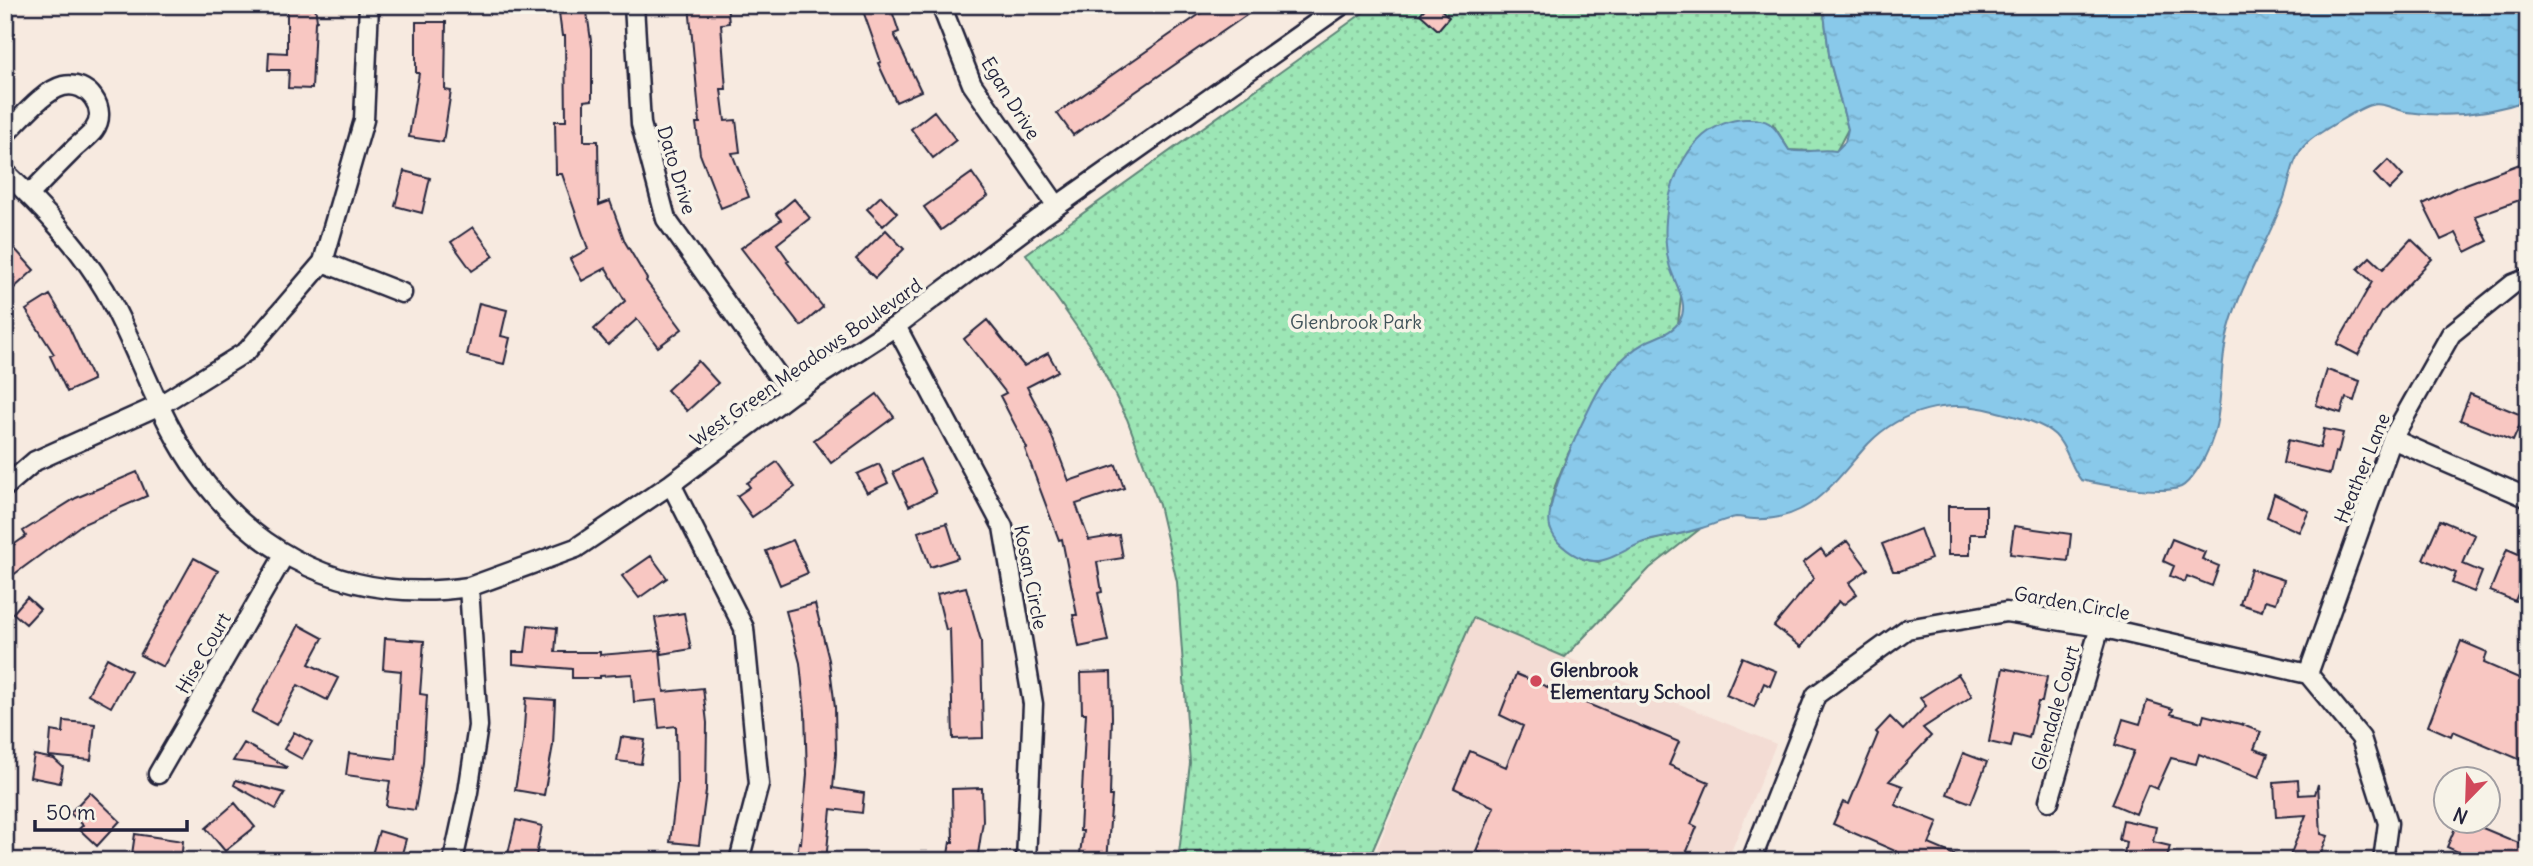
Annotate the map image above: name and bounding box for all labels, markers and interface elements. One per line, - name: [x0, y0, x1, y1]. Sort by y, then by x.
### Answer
- street label: Egan Drive: [976, 52, 1046, 144]
- street label: Dato Drive: [652, 123, 702, 217]
- street label: West Green Meadows Boulevard: [686, 273, 926, 451]
- park label: Glenbrook Park: [1290, 310, 1422, 334]
- street label: Heather Lane: [2329, 409, 2395, 527]
- street label: Kosan Circle: [1009, 523, 1053, 631]
- street label: Garden Circle: [2012, 581, 2132, 625]
- street label: Hise Court: [170, 608, 236, 698]
- street label: Glendale Court: [2026, 643, 2084, 773]
- place label: Glenbrook Elementary School: [1550, 658, 1711, 704]
- marker: Glenbrook Elementary School: [1528, 673, 1544, 689]
- north arrow: [2432, 764, 2502, 834]
- scale bar: [35, 789, 187, 833]
- text: 50 m: [46, 799, 95, 826]
- text: N: [2450, 802, 2471, 829]

